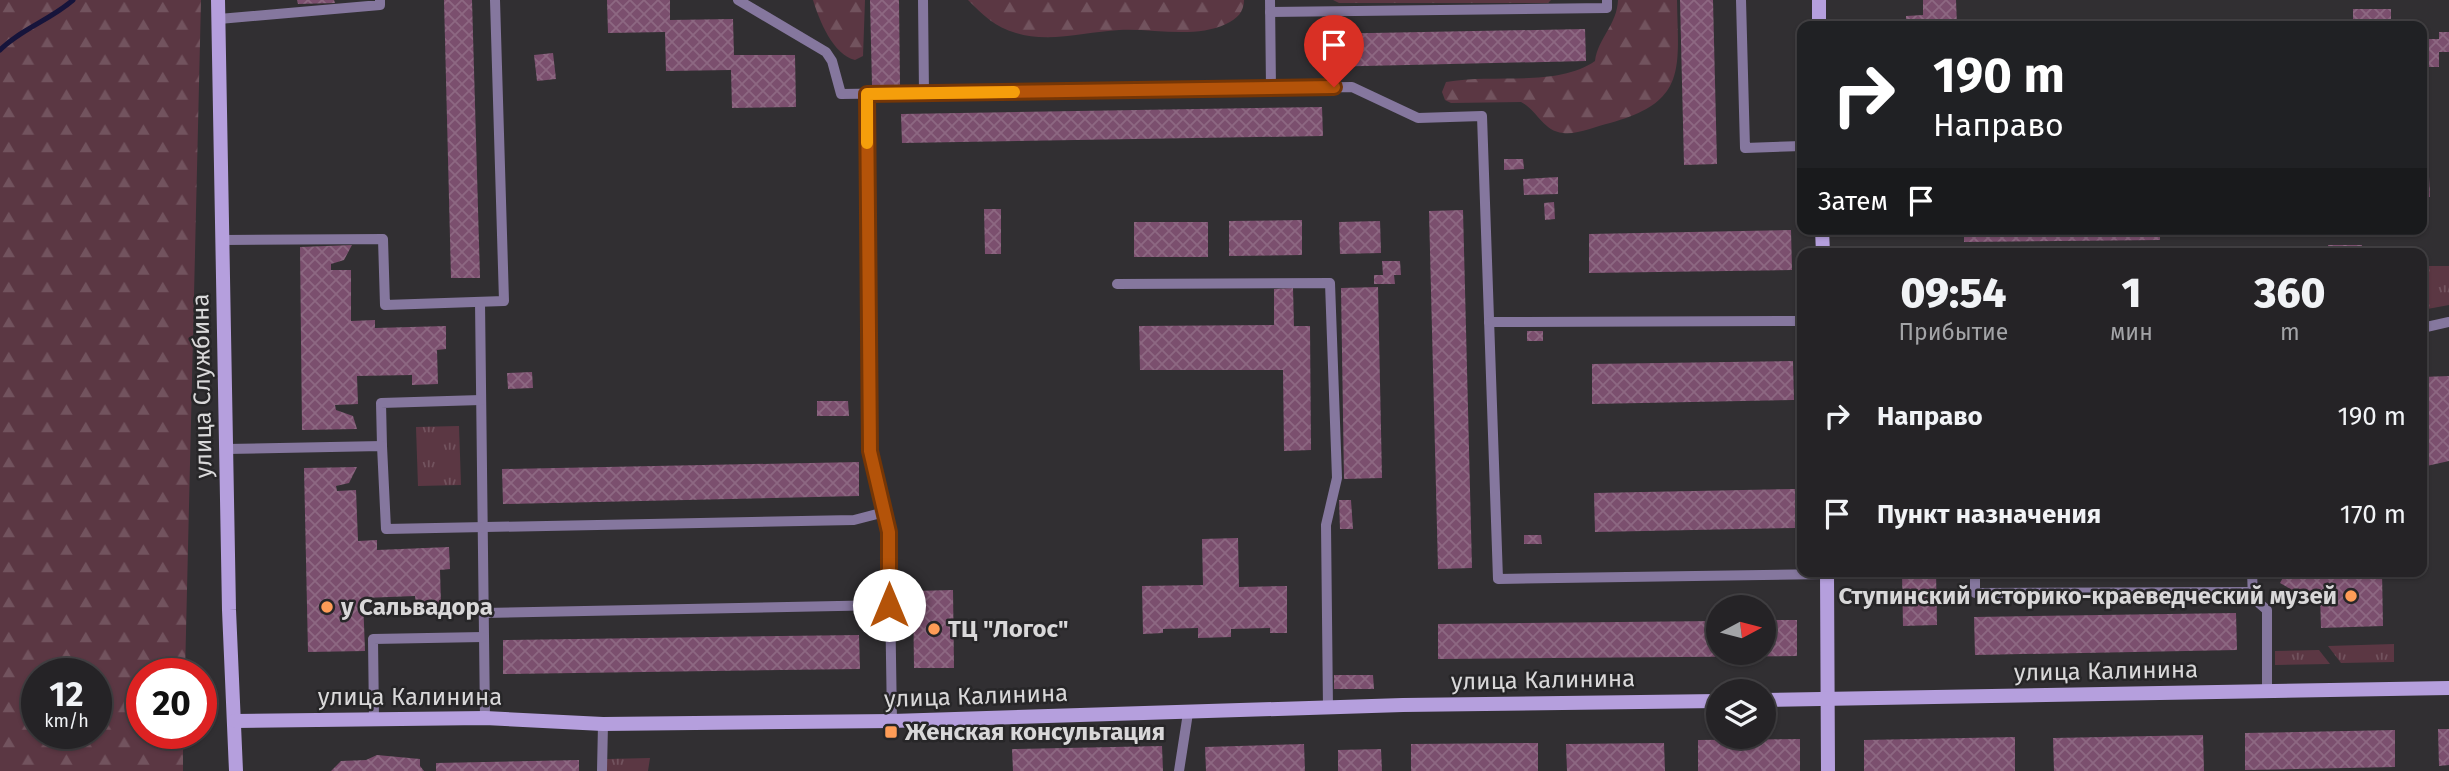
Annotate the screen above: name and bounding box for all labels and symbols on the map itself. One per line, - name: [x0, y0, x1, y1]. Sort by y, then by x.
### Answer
- pin: [1304, 15, 1364, 87]
- street label: улица Службина: [186, 293, 218, 479]
- position arrow: [852, 568, 926, 642]
- place label: Ступинский историко-краеведческий музей: [1839, 582, 2337, 610]
- marker: Ступинский историко-краеведческий музей: [2343, 588, 2359, 604]
- place label: у Сальвадора: [340, 593, 493, 621]
- north arrow: [1706, 595, 1776, 665]
- marker: у Сальвадора: [319, 599, 335, 615]
- place label: ТЦ "Логос": [948, 615, 1069, 643]
- marker: ТЦ "Логос": [926, 621, 942, 637]
- street label: улица Калинина: [2014, 655, 2198, 687]
- speed limit sign: 20: [126, 658, 217, 749]
- street label: улица Калинина: [1451, 664, 1635, 696]
- street label: улица Калинина: [883, 679, 1069, 713]
- street label: улица Калинина: [318, 683, 502, 711]
- place label: Женская консультация: [904, 718, 1165, 746]
- marker: Женская консультация: [883, 724, 899, 740]

